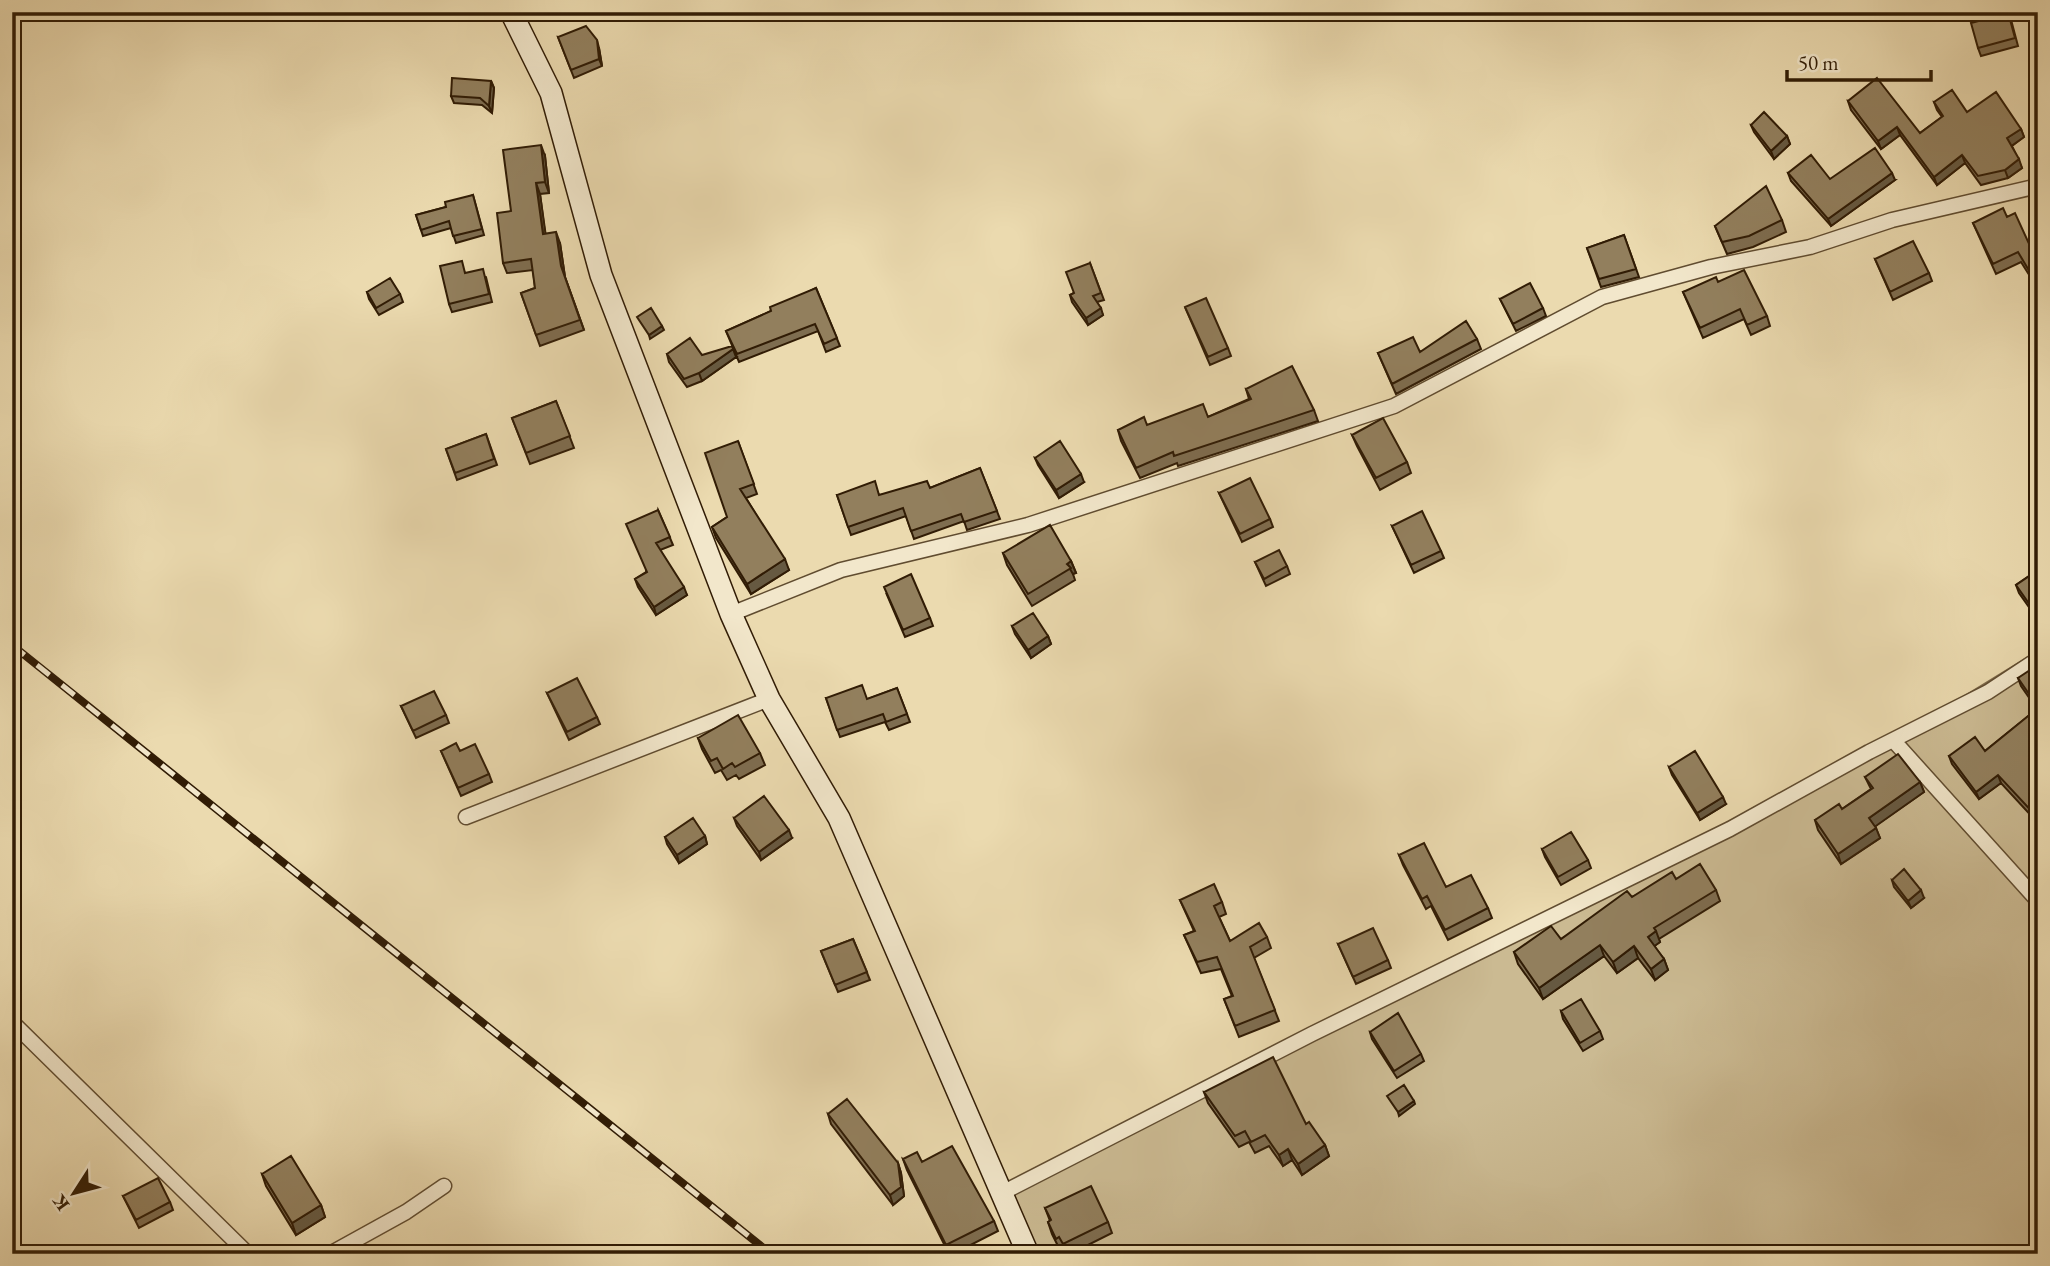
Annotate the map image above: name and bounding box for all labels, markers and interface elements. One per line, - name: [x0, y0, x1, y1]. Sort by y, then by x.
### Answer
- scale bar: [1787, 38, 1931, 82]
- text: 50 m: [1798, 49, 1839, 76]
- north arrow: [38, 1158, 108, 1228]
- text: K: [46, 1189, 75, 1216]

